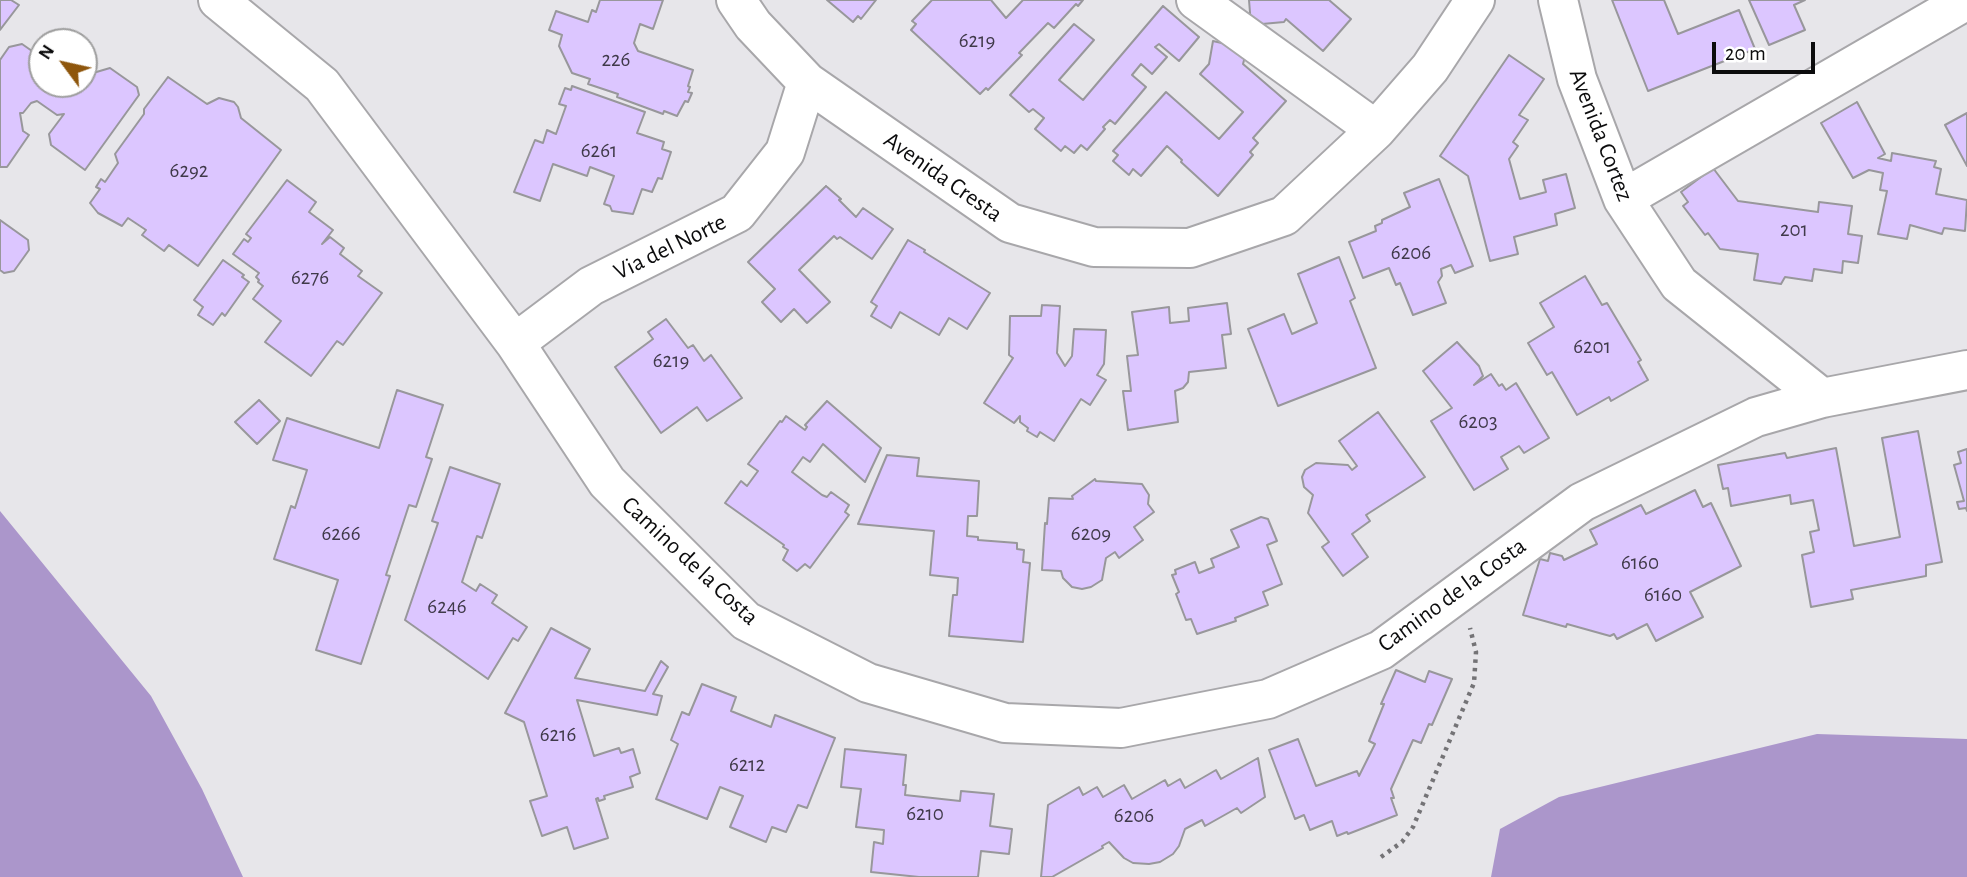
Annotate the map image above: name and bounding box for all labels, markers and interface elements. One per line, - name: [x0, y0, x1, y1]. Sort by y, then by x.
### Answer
- north arrow: [28, 28, 98, 98]
- house number: 6219: [959, 28, 995, 54]
- scale bar: [1715, 28, 1818, 72]
- text: N: [35, 42, 58, 63]
- text: 20 m: [1725, 43, 1766, 64]
- house number: 226: [602, 47, 630, 73]
- street label: Avenida Cortez: [1563, 65, 1639, 205]
- street label: Avenida Cresta: [878, 126, 1008, 228]
- house number: 6261: [581, 138, 617, 164]
- house number: 6292: [170, 158, 208, 184]
- street label: Via del Norte: [609, 207, 731, 287]
- house number: 201: [1780, 217, 1808, 243]
- house number: 6206: [1391, 240, 1431, 266]
- house number: 6276: [291, 265, 329, 291]
- house number: 6201: [1573, 334, 1611, 360]
- house number: 6219: [653, 348, 689, 374]
- house number: 6203: [1458, 409, 1498, 435]
- street label: Camino de la Costa: [616, 490, 764, 632]
- house number: 6266: [321, 521, 361, 547]
- house number: 6209: [1071, 521, 1111, 547]
- street label: Camino de la Costa: [1372, 532, 1532, 658]
- house number: 6160: [1621, 550, 1659, 576]
- house number: 6160: [1644, 582, 1682, 608]
- house number: 6246: [427, 594, 467, 620]
- house number: 6216: [540, 722, 576, 748]
- house number: 6212: [729, 752, 765, 778]
- house number: 6210: [906, 801, 944, 827]
- house number: 6206: [1114, 803, 1154, 829]

